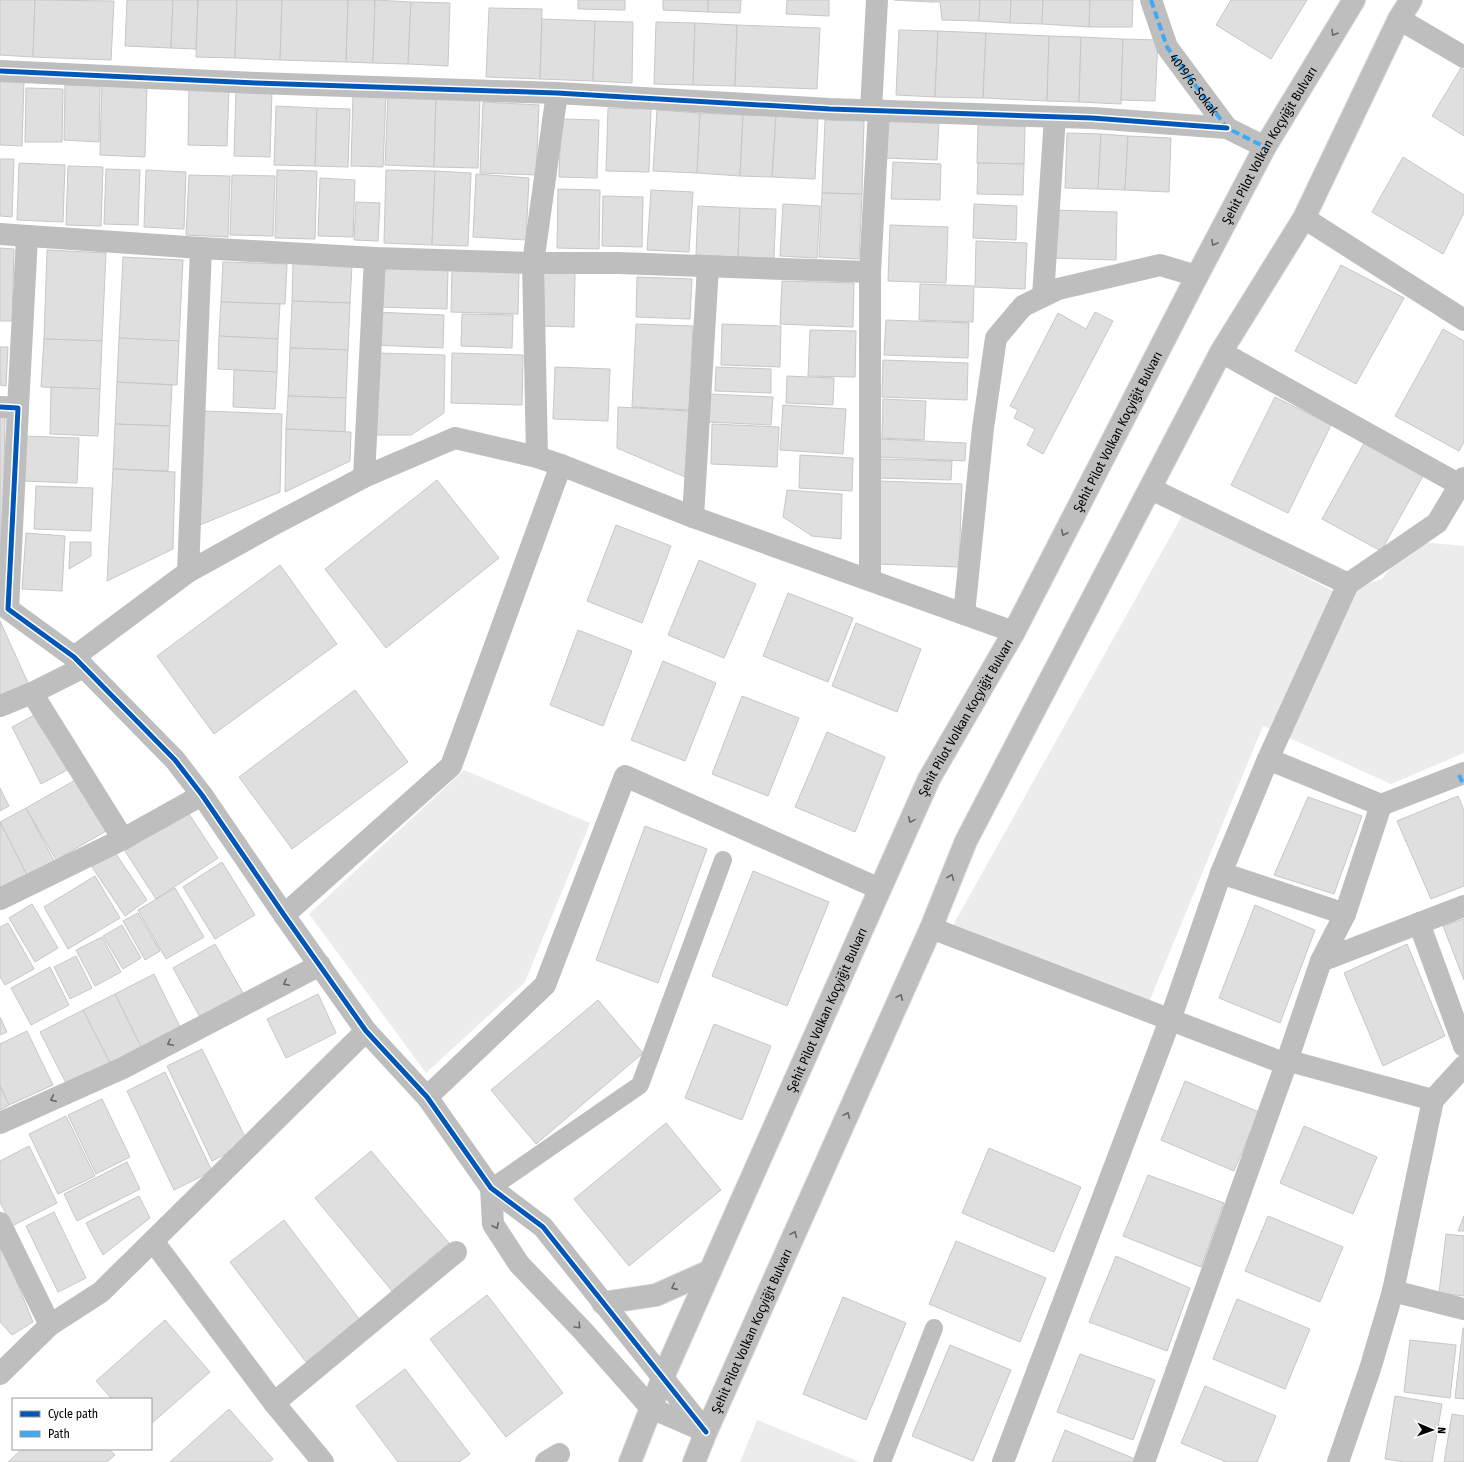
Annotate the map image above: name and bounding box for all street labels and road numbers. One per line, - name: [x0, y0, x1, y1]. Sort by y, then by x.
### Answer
- street label: 4019/6. Sokak: [1167, 50, 1223, 119]
- street label: Şehit Pilot Volkan Koçyiğit Bulvarı: [1218, 64, 1319, 227]
- street label: Şehit Pilot Volkan Koçyiğit Bulvarı: [1070, 349, 1165, 514]
- street label: Şehit Pilot Volkan Koçyiğit Bulvarı: [915, 636, 1016, 799]
- street label: Şehit Pilot Volkan Koçyiğit Bulvarı: [783, 925, 869, 1095]
- street label: Şehit Pilot Volkan Koçyiğit Bulvarı: [708, 1246, 794, 1416]

